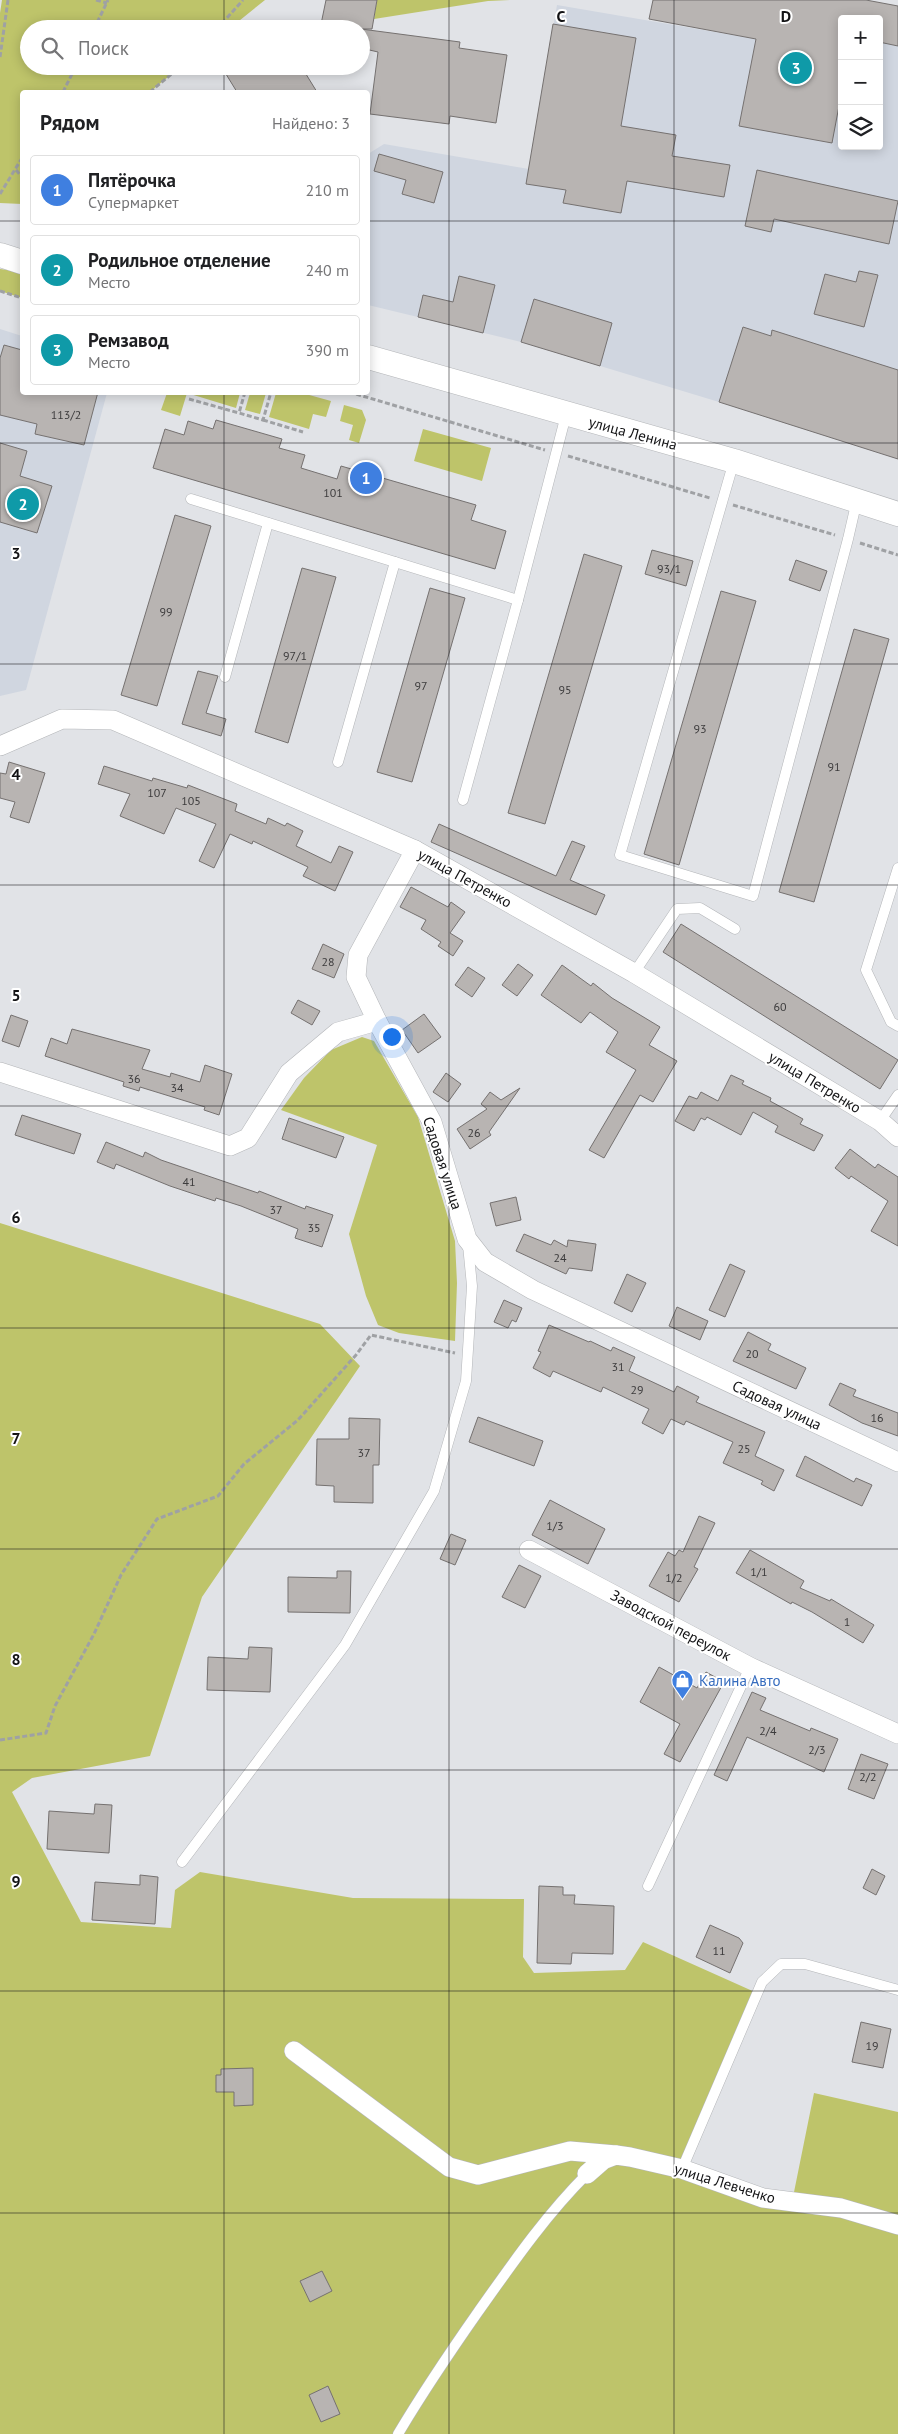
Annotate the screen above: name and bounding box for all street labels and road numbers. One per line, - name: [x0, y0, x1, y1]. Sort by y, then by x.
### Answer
- street label: улица Ленина: [587, 412, 679, 454]
- street label: улица Петренко: [415, 844, 515, 912]
- street label: улица Петренко: [765, 1047, 865, 1117]
- street label: Садовая улица: [419, 1114, 467, 1212]
- street label: Садовая улица: [729, 1376, 825, 1434]
- street label: Заводской переулок: [607, 1585, 735, 1665]
- street label: улица Левченко: [672, 2159, 778, 2207]

